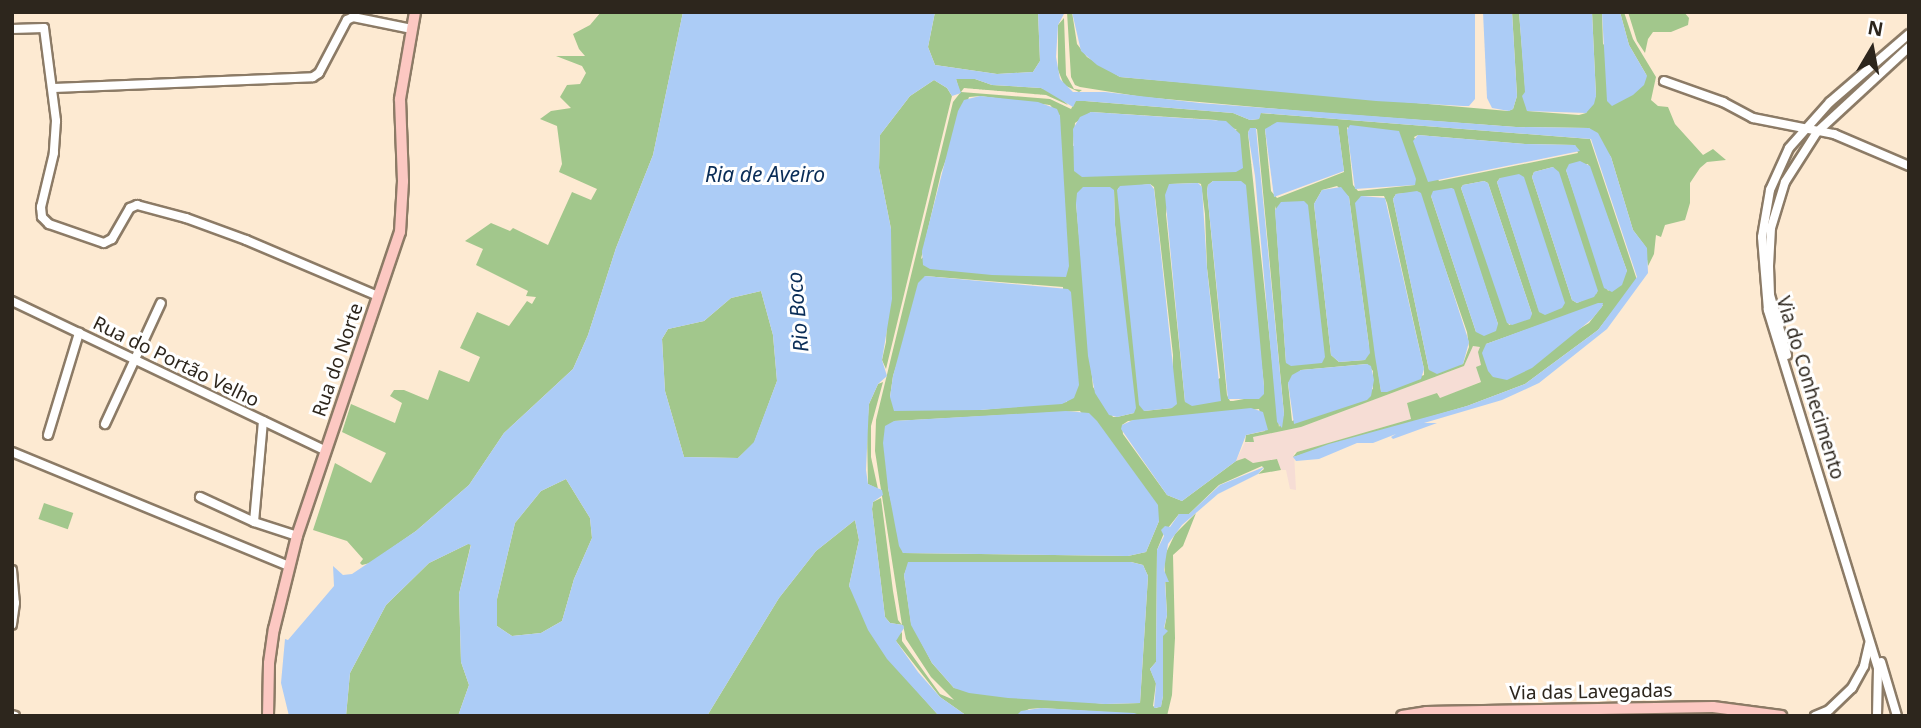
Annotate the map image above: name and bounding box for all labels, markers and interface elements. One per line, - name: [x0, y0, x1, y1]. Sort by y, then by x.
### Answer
- north arrow: [1837, 14, 1907, 84]
- text: N: [1866, 14, 1886, 42]
- water label: Ria de Aveiro: [705, 161, 825, 187]
- water label: Rio Boco: [781, 271, 813, 353]
- street label: Via do Conhecimento: [1771, 294, 1849, 482]
- street label: Rua do Norte: [308, 300, 368, 420]
- street label: Rua do Portão Velho: [89, 312, 263, 412]
- street label: Via das Lavegadas: [1509, 679, 1673, 705]

